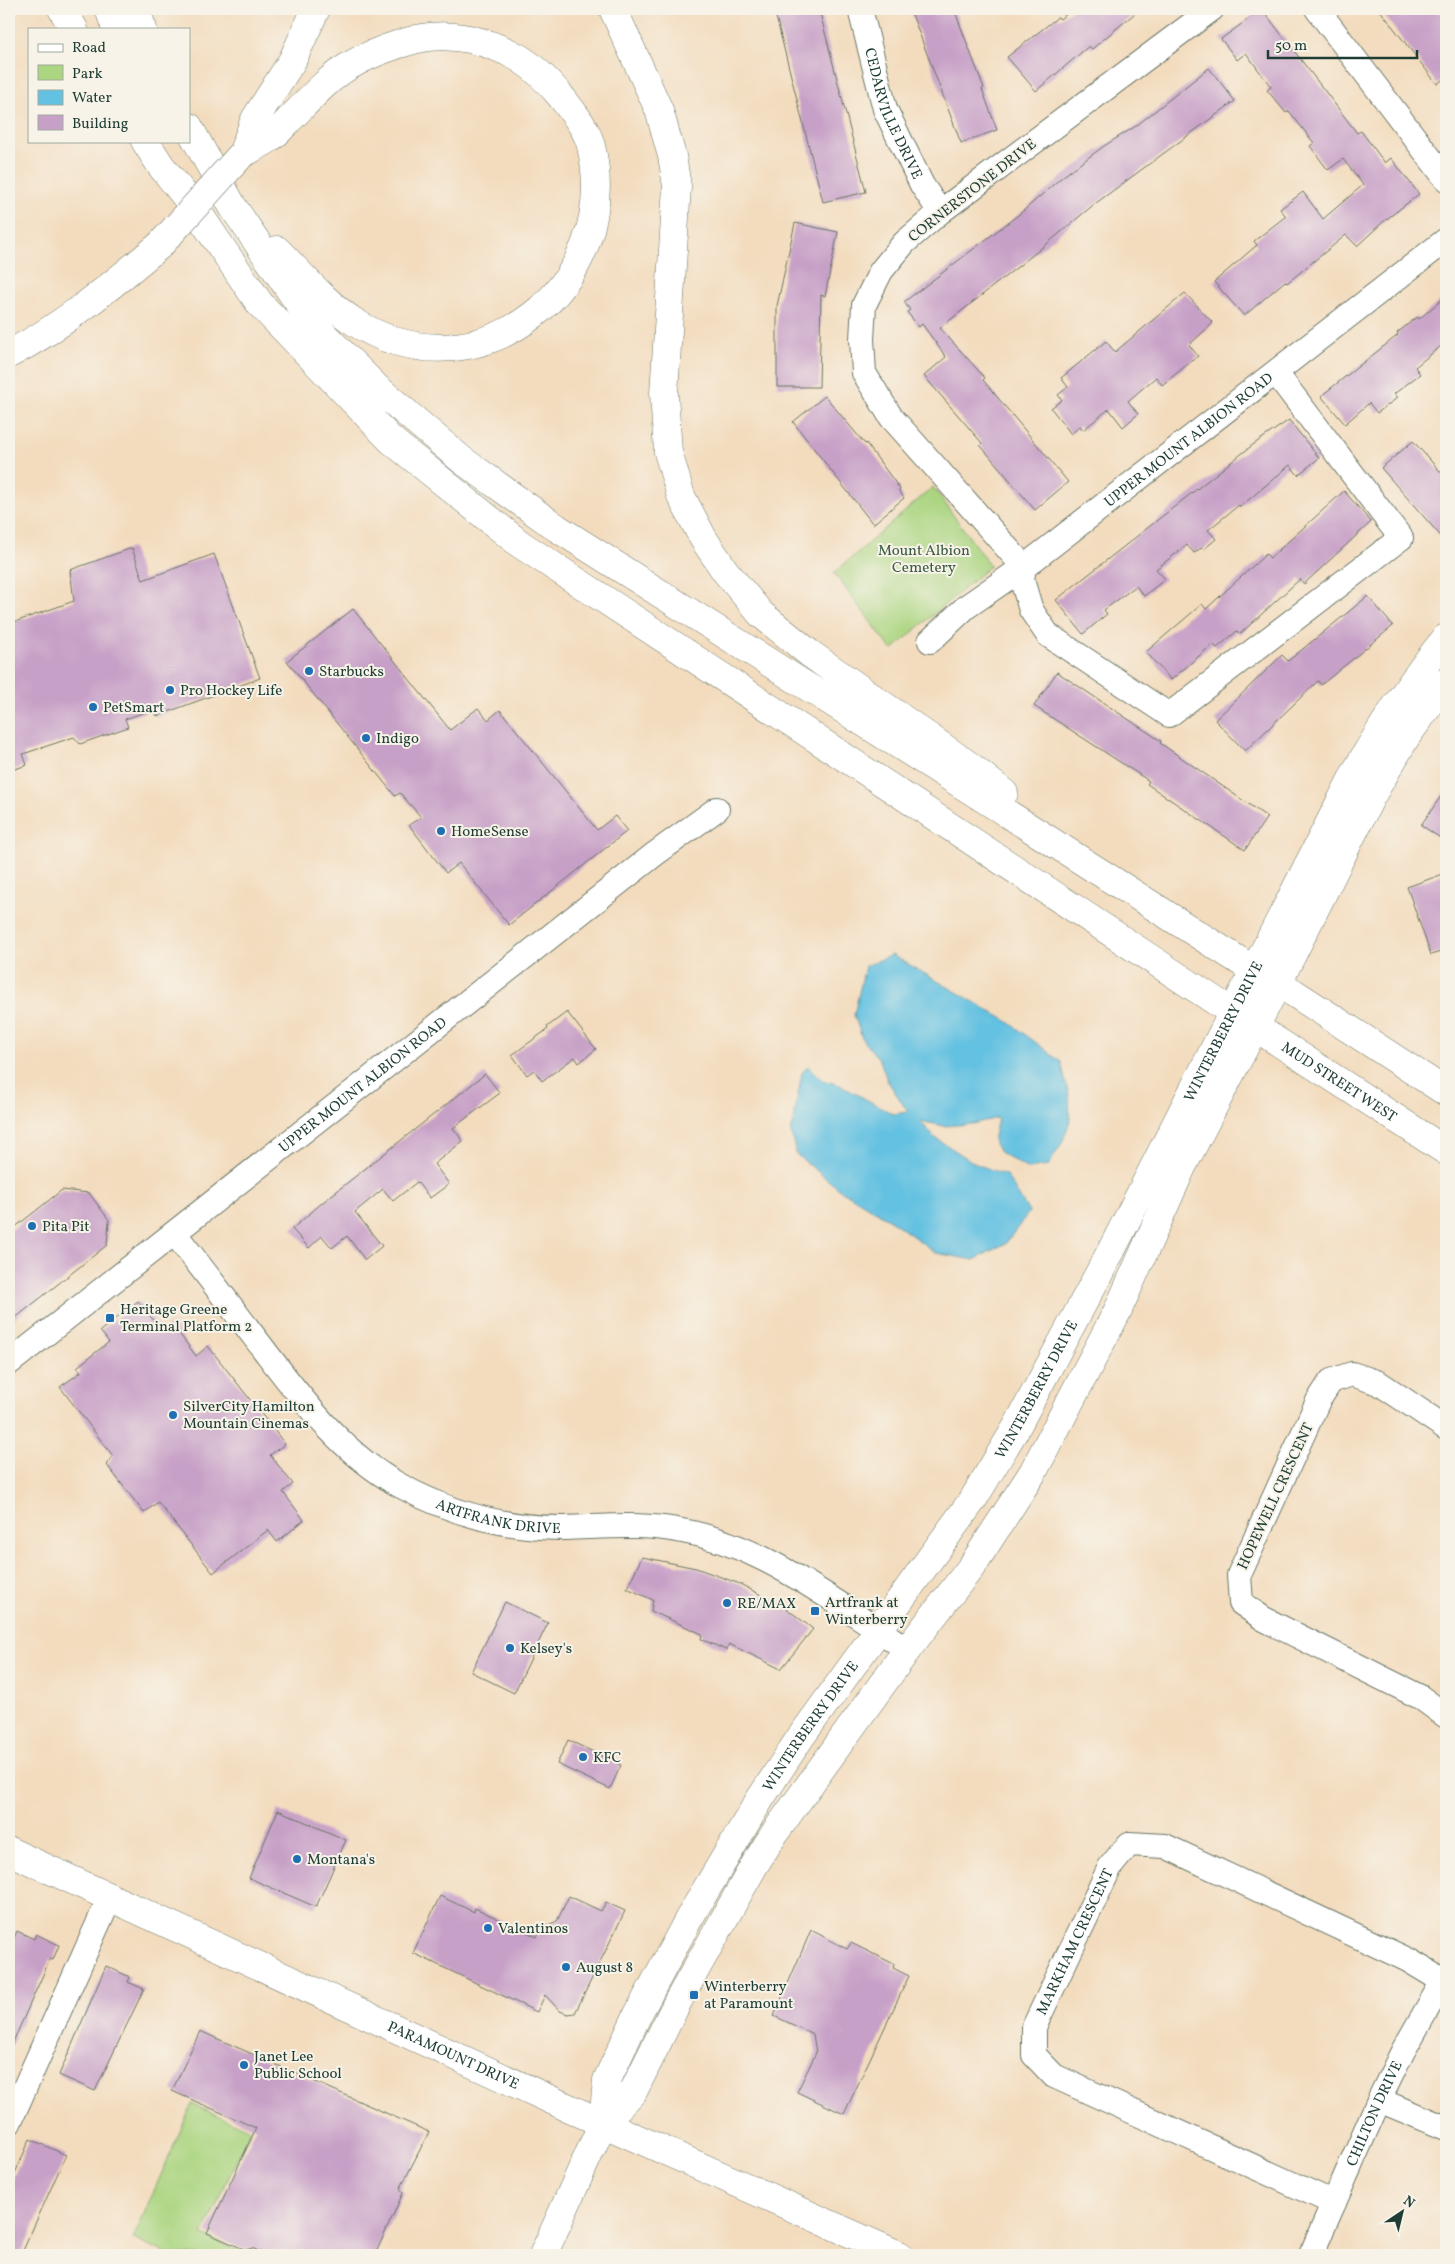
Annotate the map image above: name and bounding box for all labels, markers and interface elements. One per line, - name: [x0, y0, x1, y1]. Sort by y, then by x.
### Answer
- legend: [28, 28, 190, 142]
- scale bar: [1268, 28, 1416, 60]
- text: 50 m: [1275, 36, 1307, 57]
- text: Road: [72, 38, 106, 59]
- street label: CEDARVILLE DRIVE: [858, 46, 927, 183]
- text: Park: [72, 64, 103, 85]
- text: Water: [72, 88, 112, 109]
- text: Building: [72, 114, 129, 135]
- street label: CORNERSTONE DRIVE: [904, 134, 1041, 248]
- street label: UPPER MOUNT ALBION ROAD: [1100, 369, 1278, 513]
- park label: Mount Albion Cemetery: [878, 541, 970, 579]
- place label: Starbucks: [319, 662, 384, 683]
- marker: Starbucks: [303, 665, 315, 677]
- place label: Pro Hockey Life: [180, 681, 282, 702]
- marker: Pro Hockey Life: [164, 684, 176, 696]
- place label: PetSmart: [103, 698, 164, 719]
- marker: PetSmart: [87, 701, 99, 713]
- place label: Indigo: [376, 729, 419, 750]
- marker: Indigo: [360, 732, 372, 744]
- place label: HomeSense: [451, 822, 529, 843]
- marker: HomeSense: [435, 825, 447, 837]
- street label: WINTERBERRY DRIVE: [1180, 958, 1269, 1106]
- street label: UPPER MOUNT ALBION ROAD: [275, 1013, 452, 1158]
- street label: MUD STREET WEST: [1277, 1038, 1400, 1128]
- place label: Pita Pit: [42, 1217, 89, 1238]
- marker: Pita Pit: [26, 1220, 38, 1232]
- place label: Heritage Greene Terminal Platform 2: [120, 1300, 252, 1338]
- marker: Heritage Greene Terminal Platform 2: [104, 1312, 116, 1324]
- street label: WINTERBERRY DRIVE: [991, 1317, 1084, 1463]
- place label: SilverCity Hamilton Mountain Cinemas: [183, 1397, 315, 1435]
- marker: SilverCity Hamilton Mountain Cinemas: [167, 1409, 179, 1421]
- street label: HOPEWELL CRESCENT: [1233, 1420, 1320, 1573]
- street label: ARTFRANK DRIVE: [432, 1495, 561, 1540]
- place label: Artfrank at Winterberry: [825, 1593, 908, 1631]
- place label: RE/MAX: [737, 1594, 796, 1615]
- marker: RE/MAX: [721, 1597, 733, 1609]
- marker: Artfrank at Winterberry: [809, 1605, 821, 1617]
- place label: Kelsey's: [520, 1639, 572, 1660]
- marker: Kelsey's: [504, 1642, 516, 1654]
- street label: WINTERBERRY DRIVE: [759, 1657, 864, 1796]
- place label: KFC: [593, 1748, 622, 1769]
- marker: KFC: [577, 1751, 589, 1763]
- place label: Montana's: [307, 1850, 375, 1871]
- marker: Montana's: [291, 1853, 303, 1865]
- street label: MARKHAM CRESCENT: [1032, 1865, 1120, 2019]
- place label: Valentinos: [498, 1919, 568, 1940]
- marker: Valentinos: [482, 1922, 494, 1934]
- place label: August 8: [576, 1958, 633, 1979]
- marker: August 8: [560, 1961, 572, 1973]
- place label: Winterberry at Paramount: [704, 1977, 793, 2015]
- marker: Winterberry at Paramount: [688, 1989, 700, 2001]
- street label: PARAMOUNT DRIVE: [384, 2017, 522, 2096]
- place label: Janet Lee Public School: [254, 2047, 342, 2085]
- street label: CHILTON DRIVE: [1342, 2058, 1409, 2170]
- marker: Janet Lee Public School: [238, 2059, 250, 2071]
- north arrow: [1378, 2186, 1428, 2236]
- text: N: [1399, 2192, 1418, 2213]

